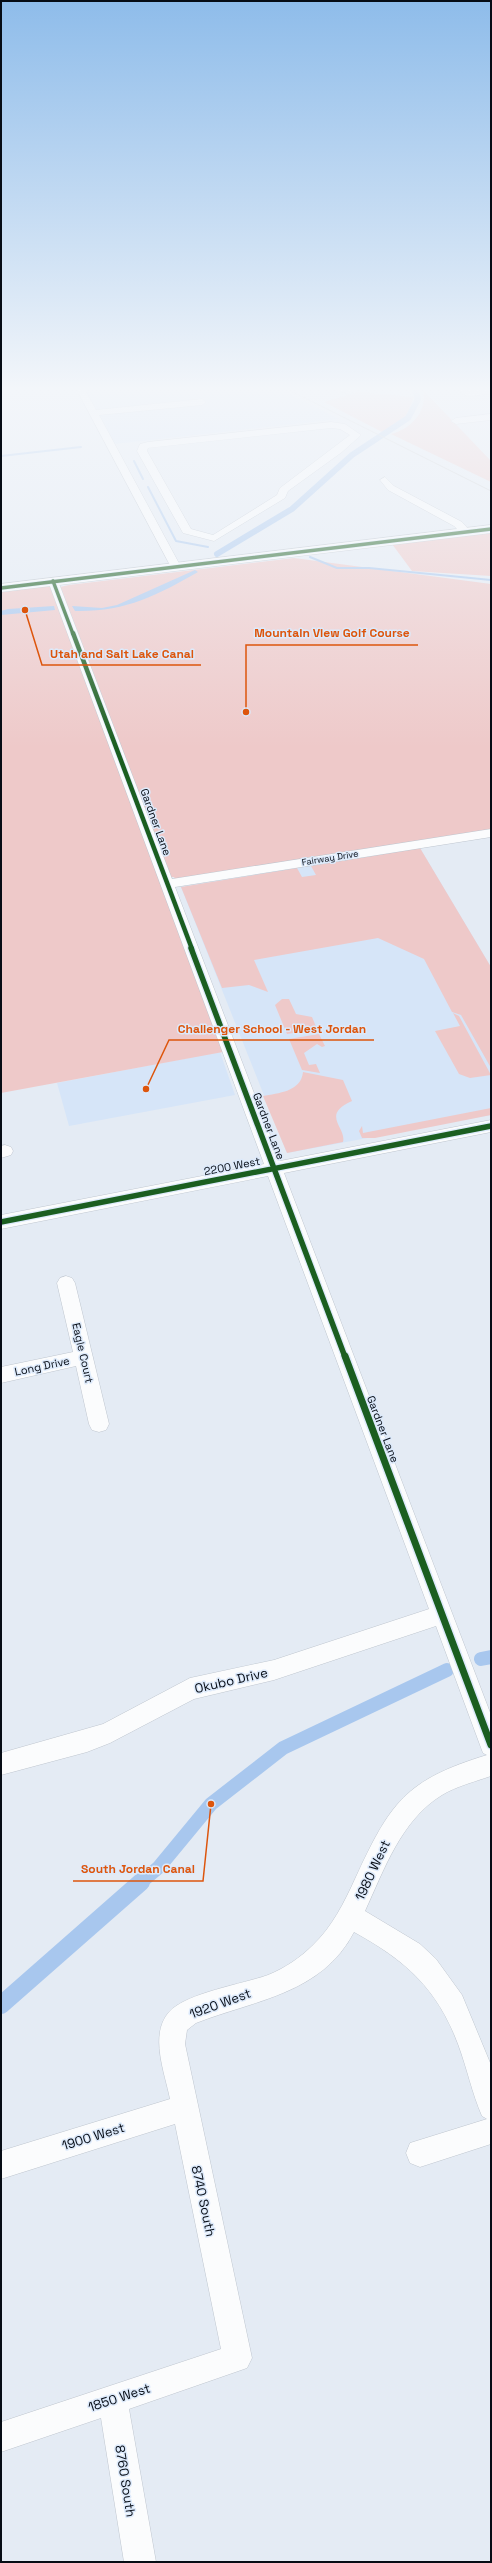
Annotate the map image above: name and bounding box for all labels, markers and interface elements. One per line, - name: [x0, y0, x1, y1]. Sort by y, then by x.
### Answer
- callout: Mountain View Golf Course: [246, 621, 418, 645]
- text: Mountain View Golf Course: [254, 625, 410, 641]
- callout: Utah and Salt Lake Canal: [42, 641, 201, 665]
- text: Utah and Salt Lake Canal: [50, 646, 194, 662]
- street label: Gardner Lane: [137, 787, 175, 857]
- street label: Fairway Drive: [301, 848, 359, 868]
- callout: Challenger School - West Jordan: [169, 1016, 374, 1040]
- text: Challenger School - West Jordan: [178, 1021, 366, 1037]
- street label: Gardner Lane: [250, 1091, 288, 1161]
- street label: 2200 West: [203, 1154, 261, 1178]
- street label: Eagle Court: [69, 1322, 97, 1384]
- street label: Long Drive: [13, 1353, 71, 1379]
- street label: Gardner Lane: [364, 1394, 402, 1464]
- street label: Okubo Drive: [193, 1664, 269, 1697]
- street label: 1980 West: [351, 1837, 394, 1903]
- callout: South Jordan Canal: [73, 1857, 203, 1881]
- text: South Jordan Canal: [81, 1861, 195, 1877]
- street label: 1920 West: [187, 1984, 253, 2022]
- street label: 1900 West: [60, 2119, 127, 2154]
- street label: 8740 South: [188, 2164, 219, 2238]
- street label: 1850 West: [86, 2379, 152, 2416]
- street label: 8760 South: [111, 2444, 140, 2518]

